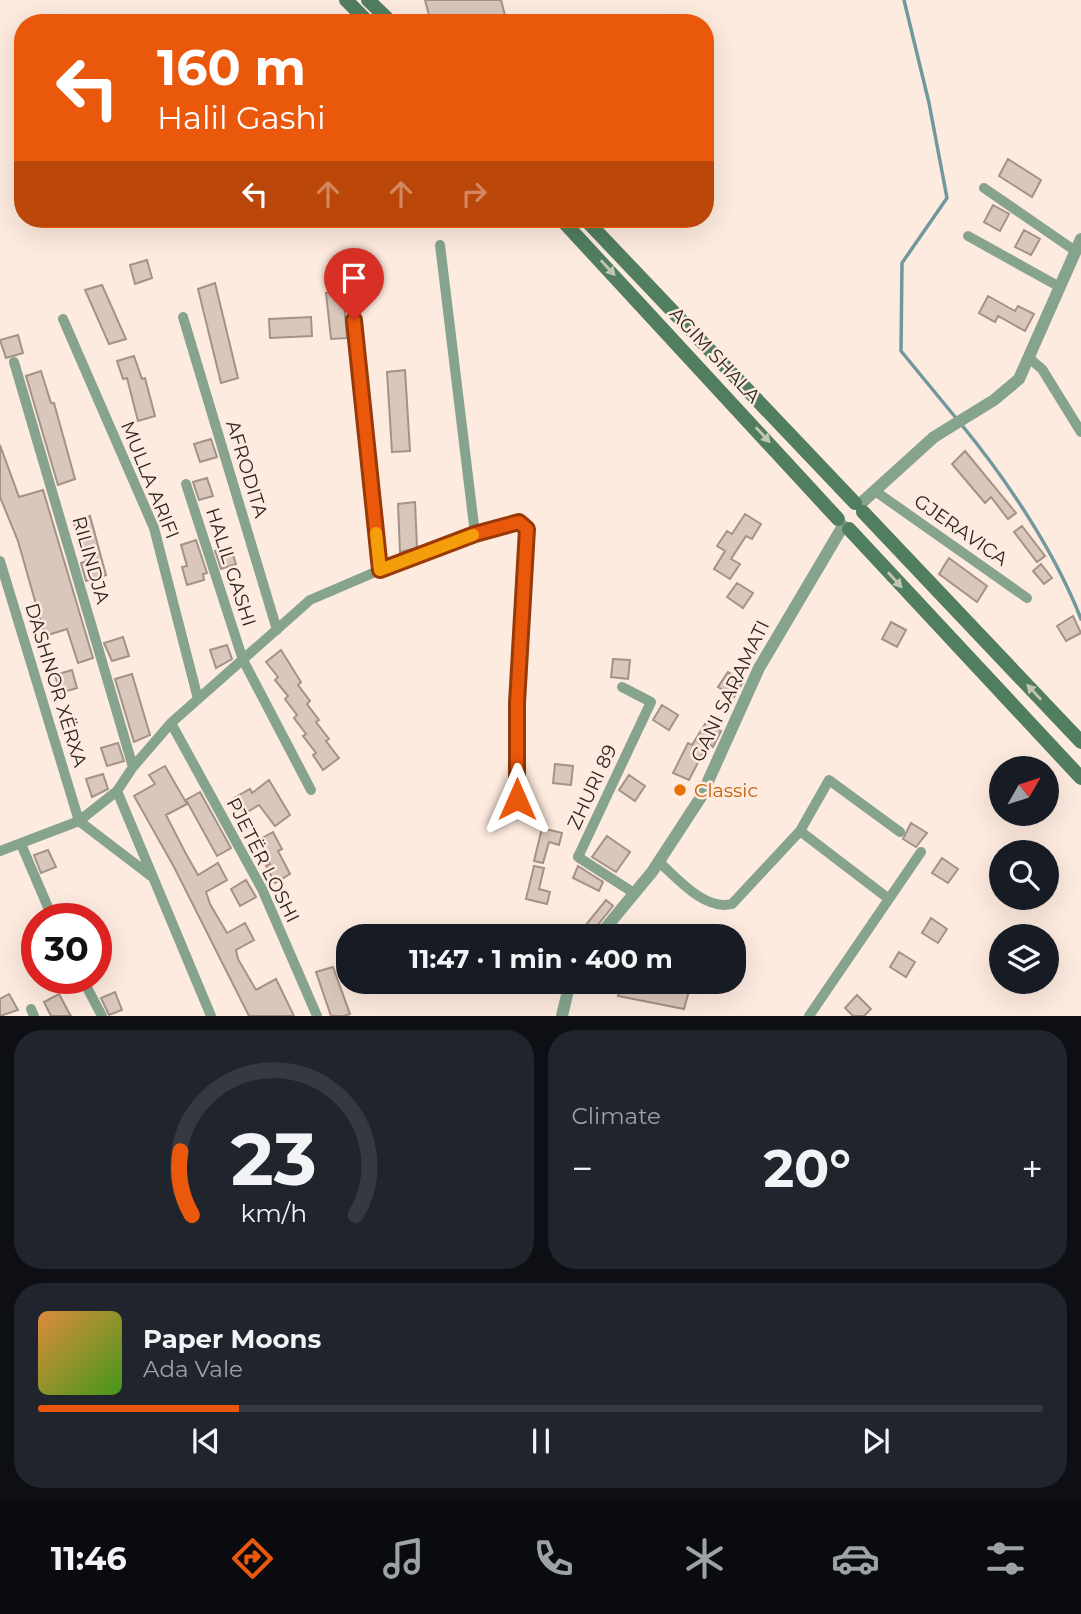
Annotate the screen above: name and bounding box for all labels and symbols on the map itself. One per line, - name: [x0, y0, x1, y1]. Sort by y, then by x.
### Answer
- pin: [324, 248, 384, 320]
- one-way arrow: [600, 260, 616, 277]
- street label: AGIM SHALA: [665, 302, 765, 408]
- street label: MULLA ARIFI: [116, 418, 184, 542]
- street label: AFRODITA: [221, 418, 273, 521]
- one-way arrow: [754, 426, 770, 443]
- street label: GJERAVICA: [910, 489, 1013, 571]
- street label: HALIL GASHI: [201, 505, 261, 629]
- street label: RILINDJA: [68, 514, 115, 607]
- one-way arrow: [887, 571, 903, 589]
- street label: DASHNOR XËRXA: [20, 600, 92, 770]
- street label: GANI SARAMATI: [686, 616, 774, 766]
- one-way arrow: [1026, 684, 1043, 701]
- street label: ZHURI 89: [562, 741, 622, 833]
- north arrow: [989, 756, 1059, 826]
- position arrow: [480, 762, 554, 836]
- place label: Classic: [694, 779, 758, 802]
- marker: Classic: [672, 782, 688, 798]
- street label: PJETËR LOSHI: [222, 794, 304, 926]
- speed limit sign: 30: [21, 903, 112, 994]

